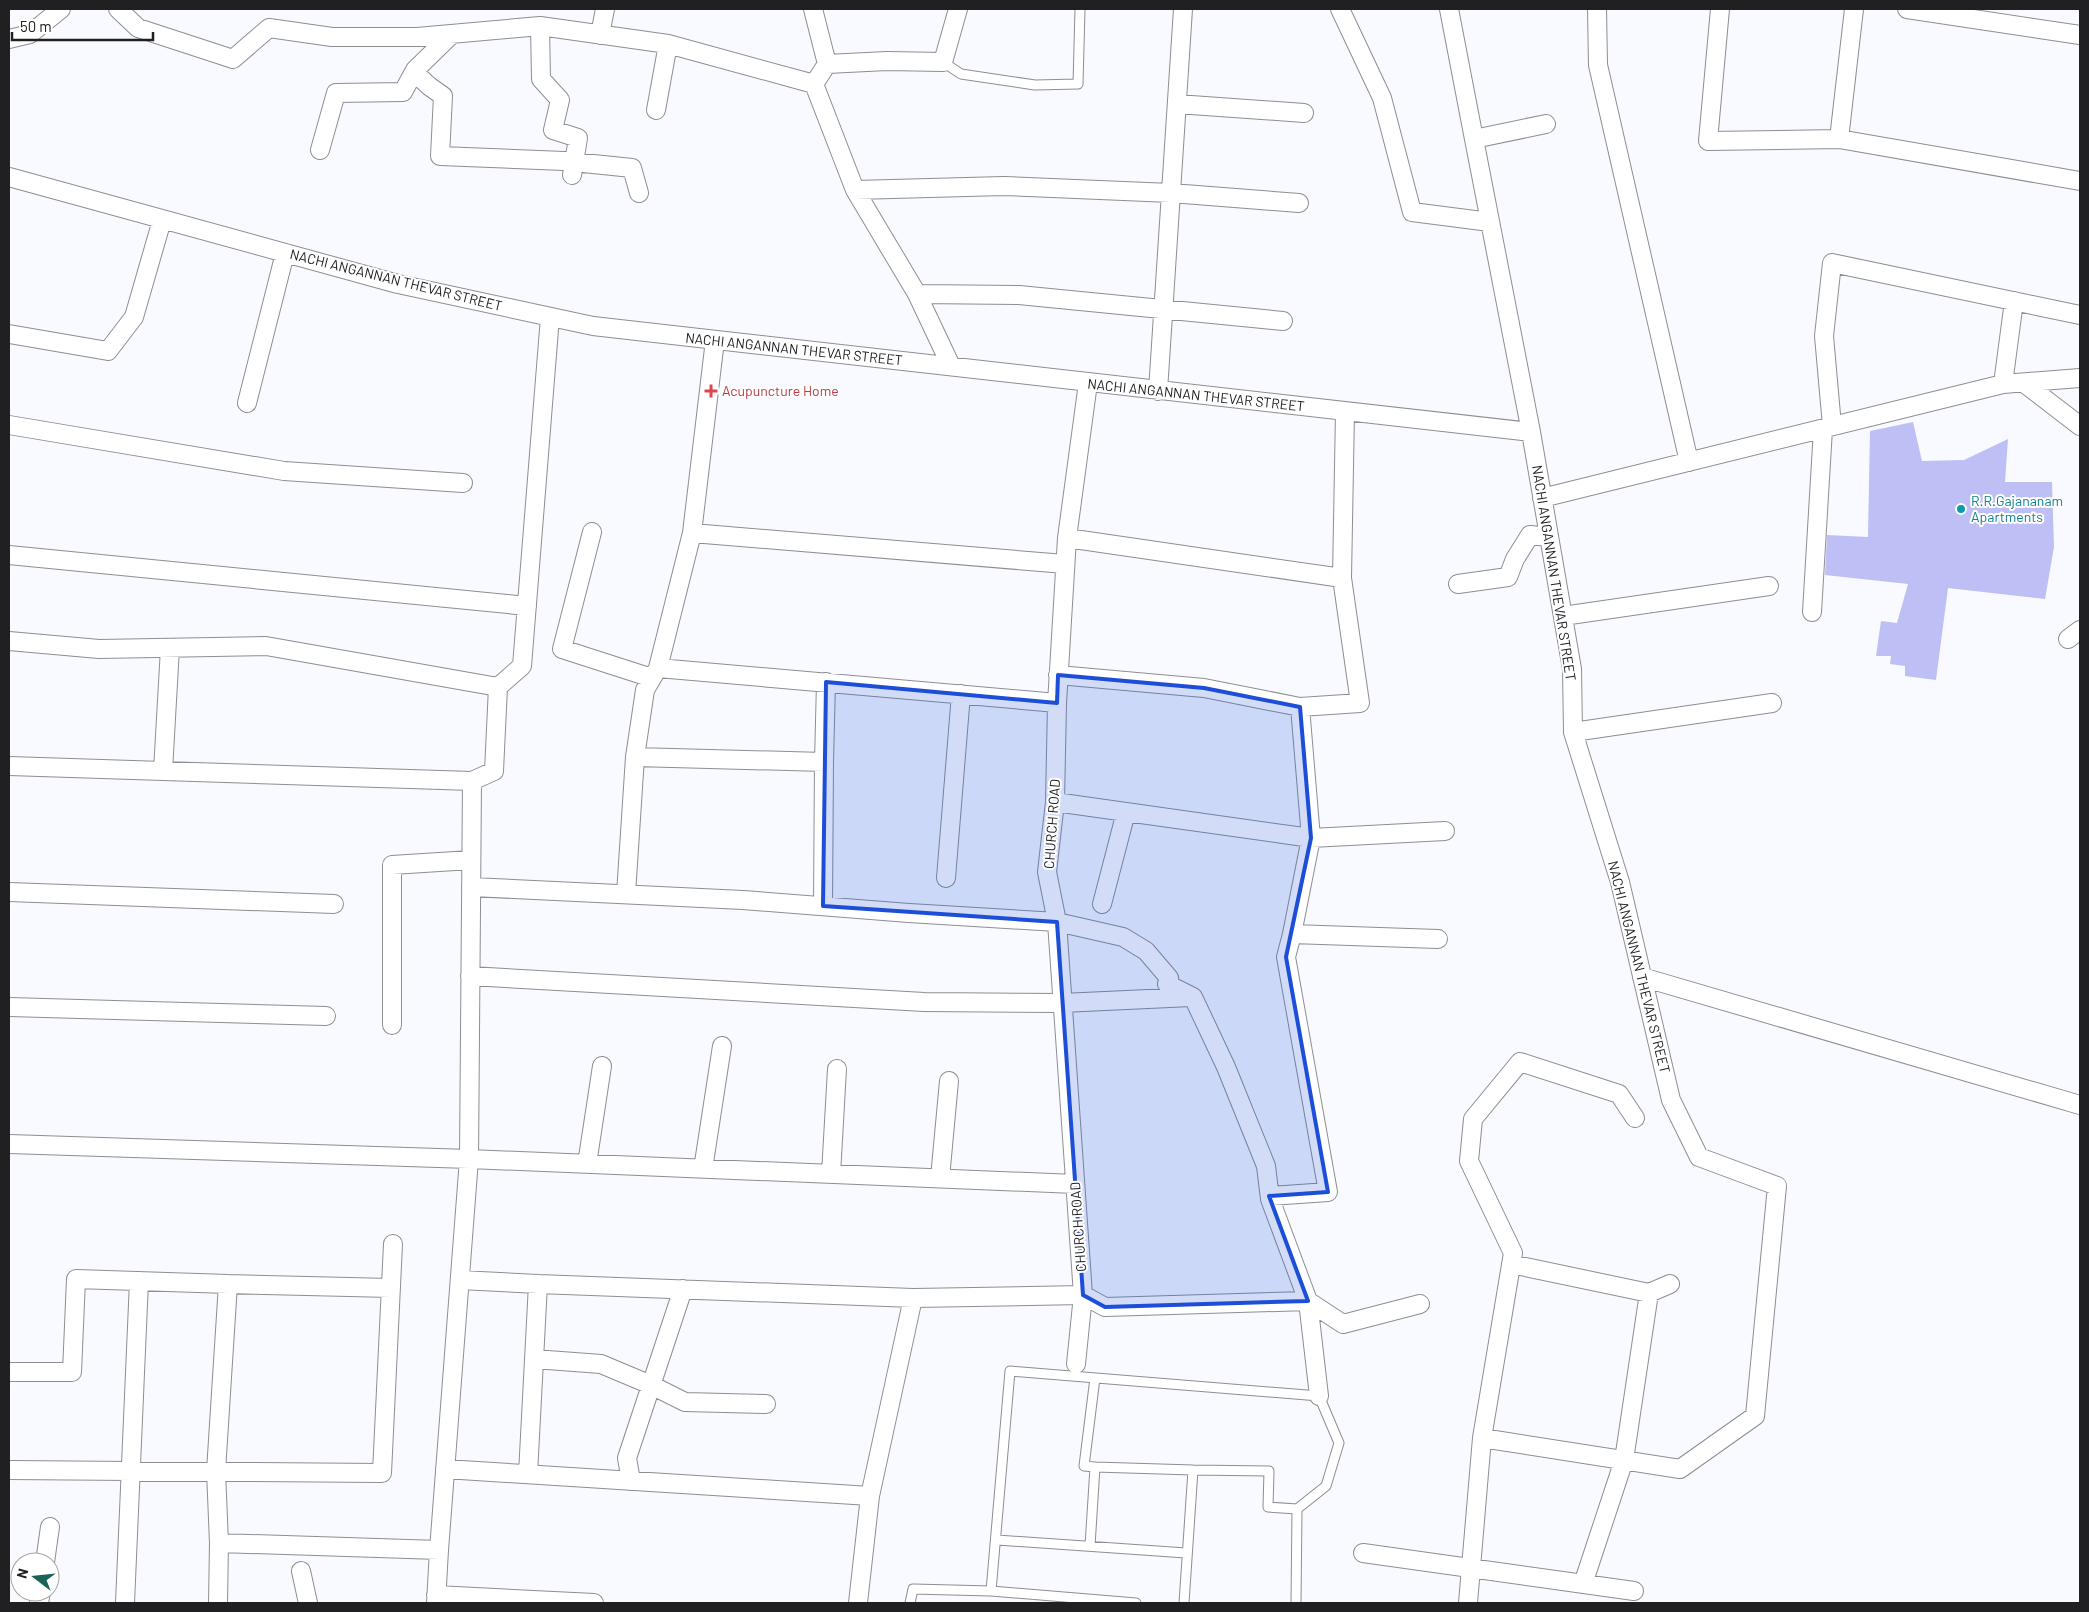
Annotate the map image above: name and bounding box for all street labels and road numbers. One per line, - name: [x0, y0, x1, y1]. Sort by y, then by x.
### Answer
- street label: NACHI ANGANNAN THEVAR STREET: [288, 245, 504, 314]
- street label: NACHI ANGANNAN THEVAR STREET: [685, 329, 904, 368]
- street label: NACHI ANGANNAN THEVAR STREET: [1087, 375, 1306, 414]
- street label: NACHI ANGANNAN THEVAR STREET: [1529, 464, 1580, 682]
- street label: CHURCH ROAD: [1040, 778, 1063, 870]
- street label: NACHI ANGANNAN THEVAR STREET: [1605, 859, 1674, 1075]
- street label: CHURCH ROAD: [1066, 1181, 1089, 1273]

